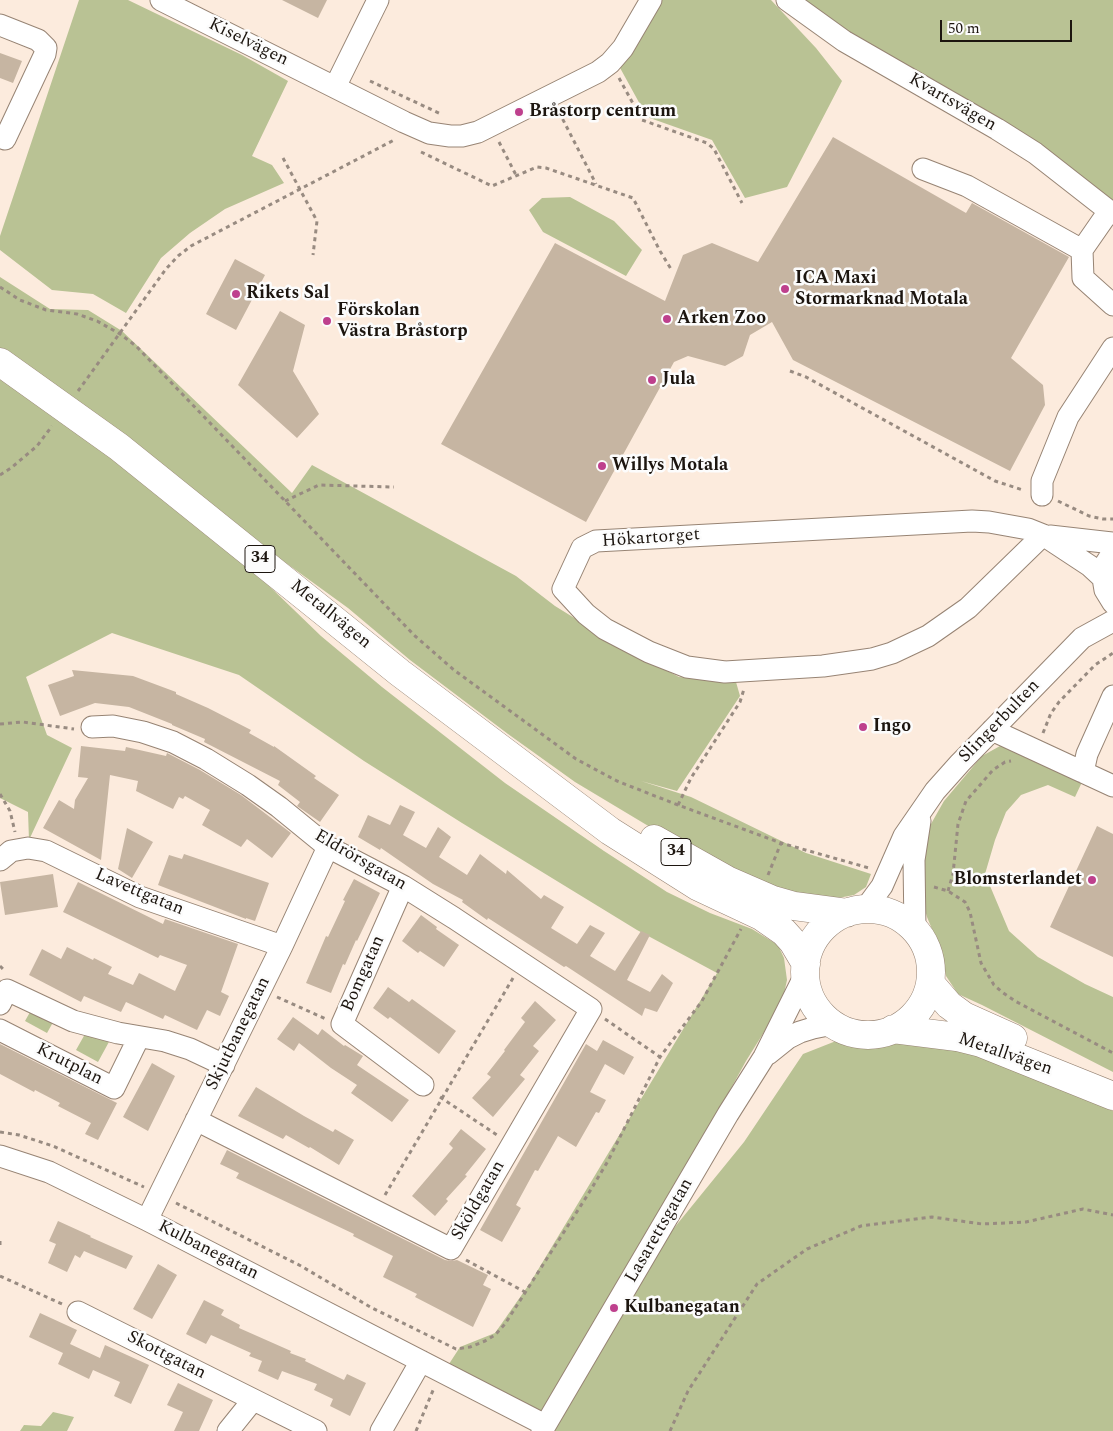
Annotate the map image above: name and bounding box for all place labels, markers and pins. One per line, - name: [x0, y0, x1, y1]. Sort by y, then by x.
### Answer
- place label: Bråstorp centrum: [529, 101, 676, 123]
- marker: Bråstorp centrum: [513, 106, 525, 118]
- place label: ICA Maxi Stormarknad Motala: [795, 268, 968, 310]
- place label: Rikets Sal: [246, 283, 329, 305]
- marker: ICA Maxi Stormarknad Motala: [779, 283, 791, 295]
- marker: Rikets Sal: [230, 288, 242, 300]
- place label: Förskolan Västra Bråstorp: [337, 300, 468, 342]
- place label: Arken Zoo: [677, 308, 766, 330]
- marker: Arken Zoo: [661, 313, 673, 325]
- marker: Förskolan Västra Bråstorp: [321, 315, 333, 327]
- place label: Jula: [662, 369, 695, 391]
- marker: Jula: [646, 374, 658, 386]
- place label: Willys Motala: [612, 455, 728, 477]
- marker: Willys Motala: [596, 460, 608, 472]
- place label: Ingo: [873, 716, 911, 738]
- marker: Ingo: [857, 721, 869, 733]
- place label: Blomsterlandet: [954, 869, 1082, 891]
- marker: Blomsterlandet: [1086, 874, 1098, 886]
- place label: Kulbanegatan: [624, 1297, 740, 1319]
- marker: Kulbanegatan: [608, 1302, 620, 1314]

